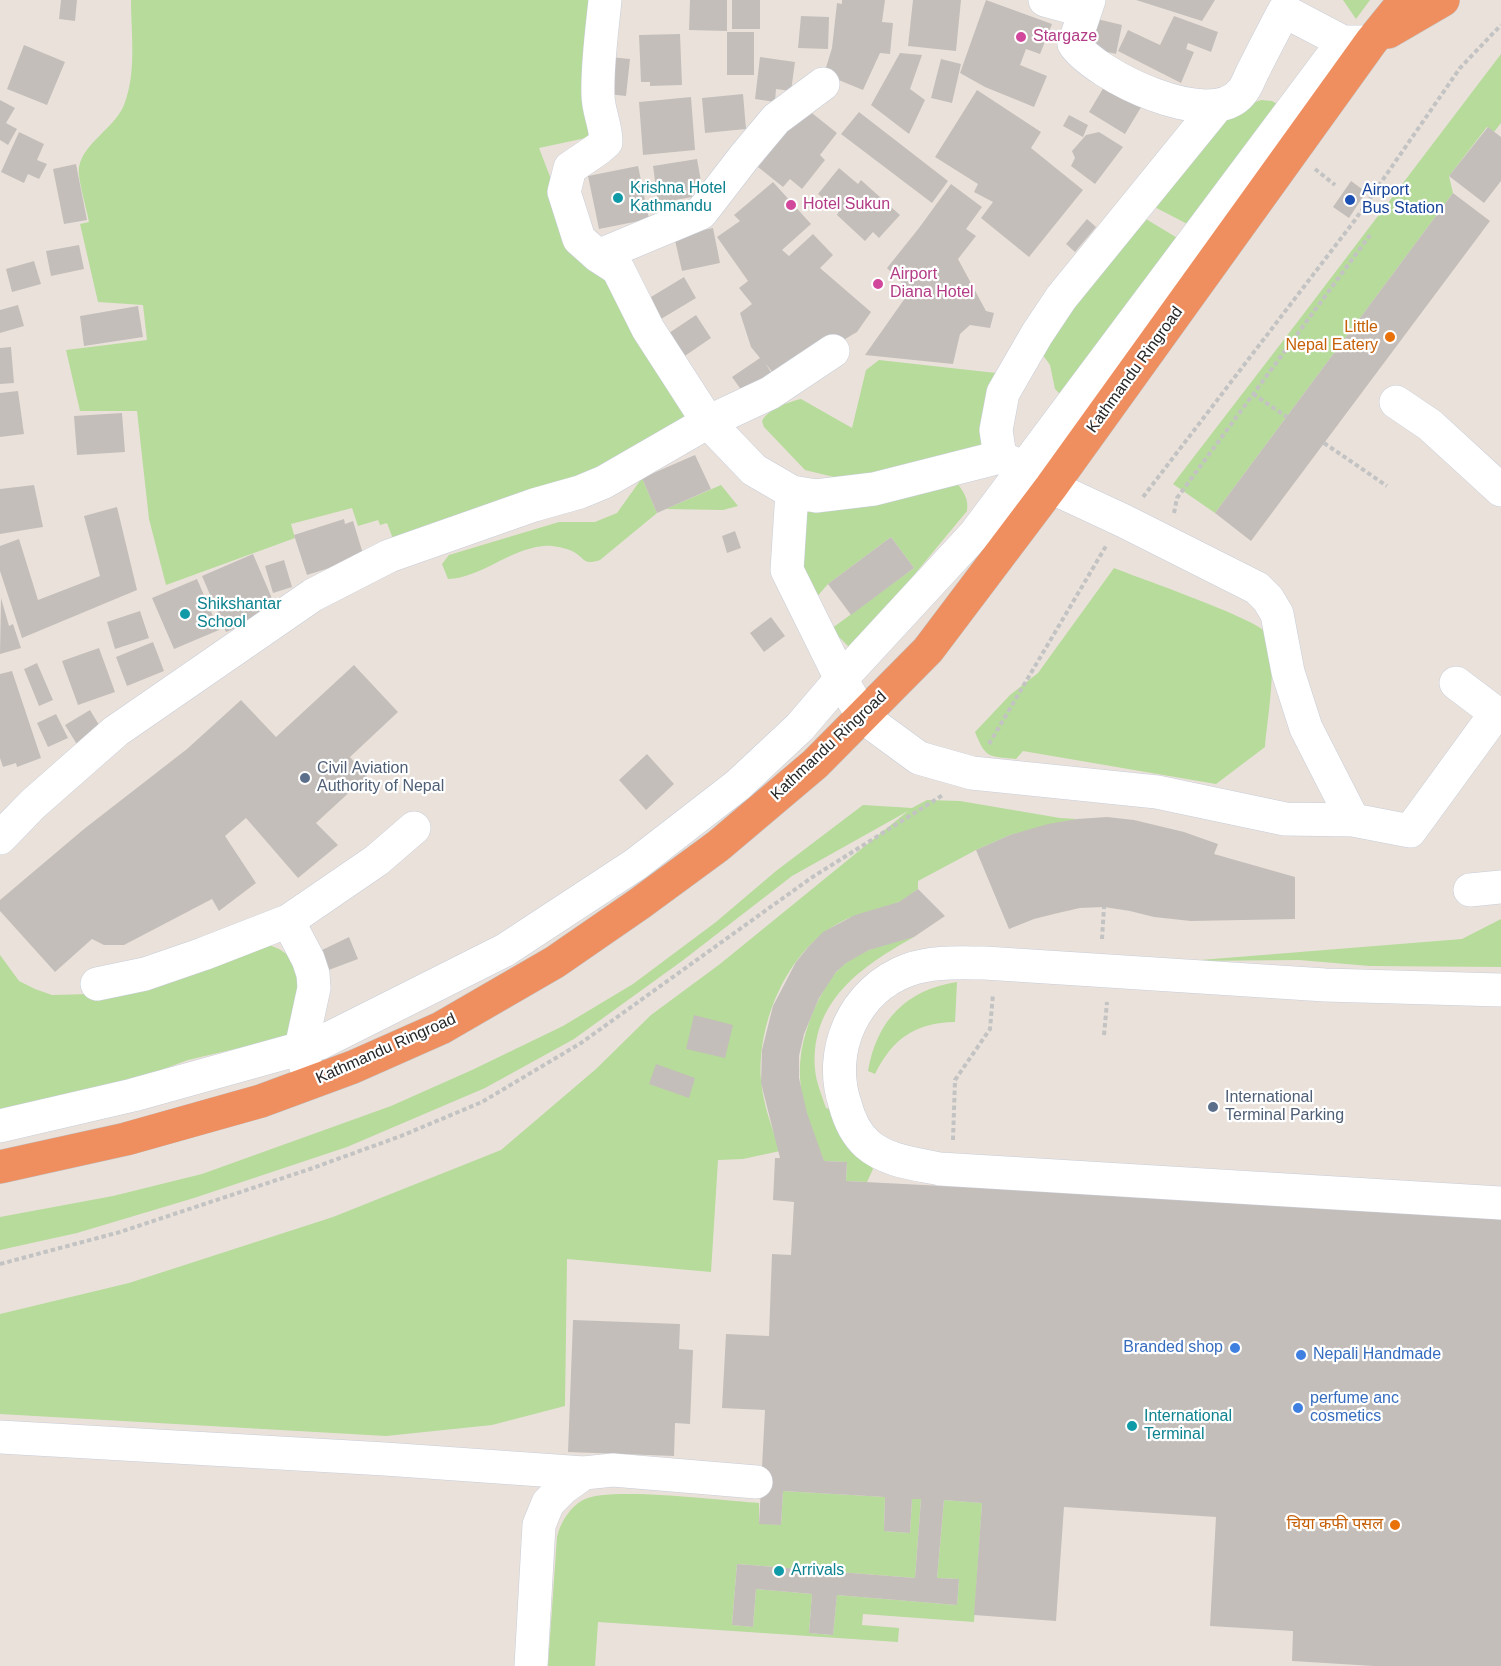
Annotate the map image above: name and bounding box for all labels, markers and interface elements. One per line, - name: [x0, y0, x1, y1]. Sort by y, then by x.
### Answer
- place label: Stargaze: [1033, 27, 1097, 47]
- marker: Stargaze: [1014, 30, 1028, 44]
- place label: Krishna Hotel Kathmandu: [630, 179, 726, 217]
- place label: Airport Bus Station: [1362, 181, 1444, 219]
- marker: Krishna Hotel Kathmandu: [611, 191, 625, 205]
- marker: Airport Bus Station: [1343, 193, 1357, 207]
- place label: Hotel Sukun: [803, 195, 890, 215]
- marker: Hotel Sukun: [784, 198, 798, 212]
- place label: Airport Diana Hotel: [890, 265, 974, 303]
- marker: Airport Diana Hotel: [871, 277, 885, 291]
- street label: Kathmandu Ringroad: [1083, 303, 1187, 437]
- place label: Little Nepal Eatery: [1286, 318, 1378, 356]
- marker: Little Nepal Eatery: [1383, 330, 1397, 344]
- place label: Shikshantar School: [197, 595, 281, 633]
- marker: Shikshantar School: [178, 607, 192, 621]
- street label: Kathmandu Ringroad: [767, 687, 891, 805]
- place label: Civil Aviation Authority of Nepal: [317, 759, 444, 797]
- marker: Civil Aviation Authority of Nepal: [298, 771, 312, 785]
- street label: Kathmandu Ringroad: [313, 1009, 459, 1089]
- place label: International Terminal Parking: [1225, 1088, 1344, 1126]
- marker: International Terminal Parking: [1206, 1100, 1220, 1114]
- place label: Branded shop: [1123, 1338, 1223, 1358]
- marker: Branded shop: [1228, 1341, 1242, 1355]
- place label: Nepali Handmade: [1313, 1345, 1441, 1365]
- marker: Nepali Handmade: [1294, 1348, 1308, 1362]
- place label: perfume anc cosmetics: [1310, 1389, 1399, 1427]
- marker: perfume anc cosmetics: [1291, 1401, 1305, 1415]
- place label: International Terminal: [1144, 1407, 1232, 1445]
- marker: International Terminal: [1125, 1419, 1139, 1433]
- place label: चिया कफी पसल: [1287, 1515, 1383, 1535]
- marker: चिया कफी पसल: [1388, 1518, 1402, 1532]
- place label: Arrivals: [791, 1561, 844, 1581]
- marker: Arrivals: [772, 1564, 786, 1578]

